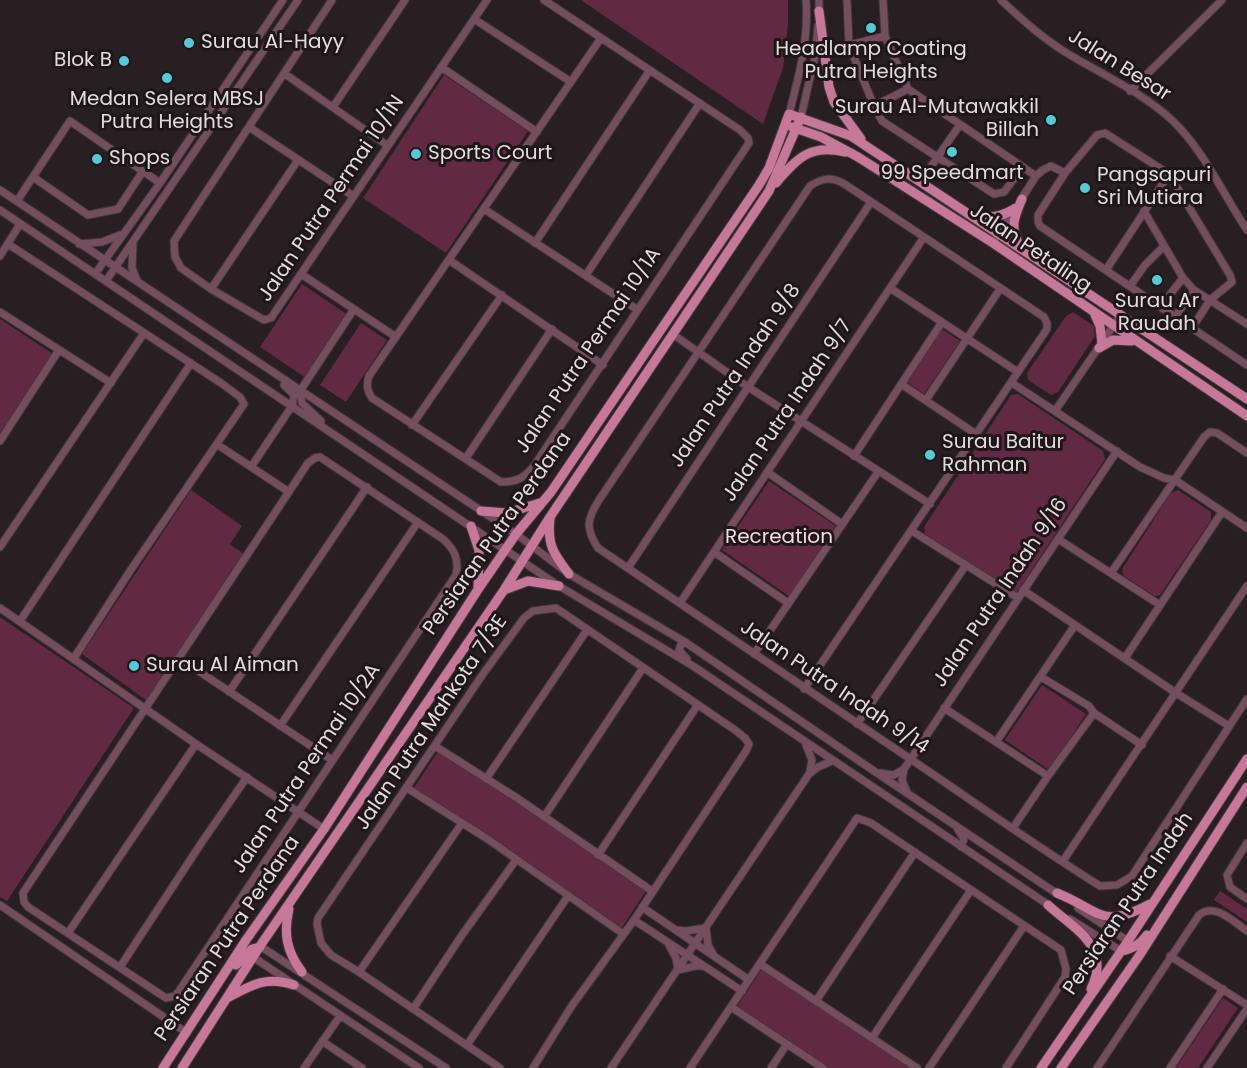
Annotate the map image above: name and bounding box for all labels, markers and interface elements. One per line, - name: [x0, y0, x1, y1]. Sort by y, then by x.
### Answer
- marker: Headlamp Coating Putra Heights: [864, 21, 878, 35]
- street label: Jalan Besar: [1063, 25, 1175, 107]
- place label: Surau Al-Hayy: [201, 31, 344, 55]
- marker: Surau Al-Hayy: [182, 36, 196, 50]
- place label: Headlamp Coating Putra Heights: [775, 38, 967, 85]
- place label: Blok B: [54, 49, 112, 73]
- marker: Blok B: [117, 54, 131, 68]
- marker: Medan Selera MBSJ Putra Heights: [160, 71, 174, 85]
- place label: Medan Selera MBSJ Putra Heights: [70, 88, 264, 135]
- street label: Jalan Putra Permai 10/1N: [254, 91, 410, 307]
- place label: Surau Al-Mutawakkil Billah: [835, 96, 1039, 143]
- marker: Surau Al-Mutawakkil Billah: [1044, 113, 1058, 127]
- place label: Sports Court: [428, 142, 552, 166]
- marker: 99 Speedmart: [945, 145, 959, 159]
- place label: Shops: [109, 147, 170, 171]
- marker: Sports Court: [409, 147, 423, 161]
- marker: Shops: [90, 152, 104, 166]
- place label: 99 Speedmart: [881, 162, 1023, 186]
- place label: Pangsapuri Sri Mutiara: [1097, 164, 1211, 211]
- marker: Pangsapuri Sri Mutiara: [1078, 181, 1092, 195]
- street label: Jalan Petaling: [965, 199, 1095, 299]
- street label: Jalan Putra Permai 10/1A: [511, 244, 667, 458]
- marker: Surau Ar Raudah: [1150, 273, 1164, 287]
- street label: Jalan Putra Indah 9/8: [666, 280, 806, 472]
- place label: Surau Ar Raudah: [1115, 290, 1199, 337]
- street label: Jalan Putra Indah 9/7: [718, 315, 858, 507]
- street label: Persiaran Putra Perdana: [419, 428, 577, 640]
- place label: Surau Baitur Rahman: [942, 431, 1064, 478]
- marker: Surau Baitur Rahman: [923, 448, 937, 462]
- street label: Jalan Putra Indah 9/16: [929, 494, 1073, 692]
- park label: Recreation: [725, 526, 833, 550]
- street label: Jalan Putra Mahkota 7/3E: [351, 611, 513, 835]
- street label: Jalan Putra Indah 9/14: [735, 616, 933, 760]
- place label: Surau Al Aiman: [146, 654, 299, 678]
- marker: Surau Al Aiman: [127, 659, 141, 673]
- street label: Jalan Putra Permai 10/2A: [228, 660, 386, 878]
- street label: Persiaran Putra Indah: [1059, 808, 1199, 1000]
- street label: Persiaran Putra Perdana: [150, 832, 306, 1046]

